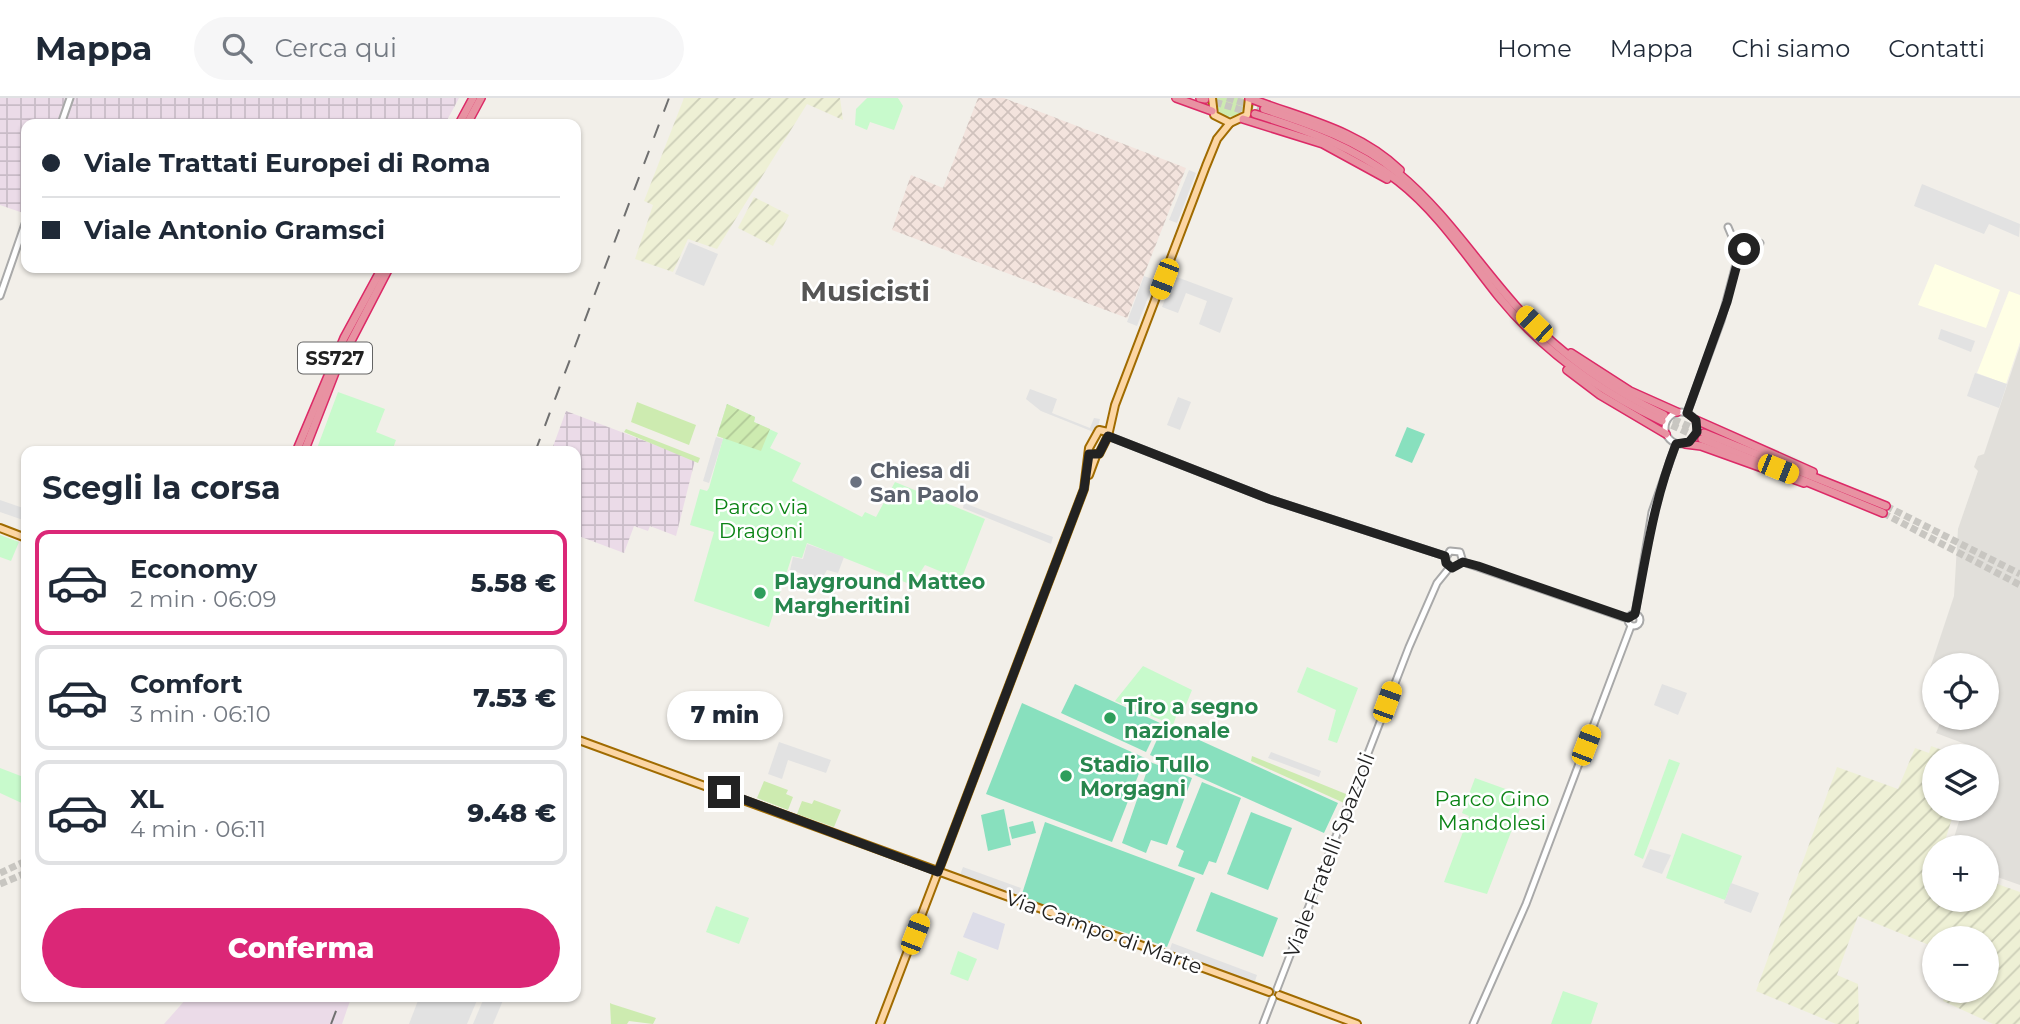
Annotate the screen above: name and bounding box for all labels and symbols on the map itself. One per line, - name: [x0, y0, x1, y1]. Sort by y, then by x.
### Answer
- route start: [1728, 233, 1760, 265]
- car: [1147, 256, 1182, 302]
- district label: Musicisti: [800, 274, 930, 308]
- car: [1512, 302, 1557, 346]
- road number: SS727: [298, 342, 372, 374]
- car: [1755, 451, 1802, 487]
- place label: Chiesa di San Paolo: [870, 458, 979, 507]
- marker: Chiesa di San Paolo: [848, 474, 864, 490]
- park label: Parco via Dragoni: [713, 494, 809, 543]
- place label: Playground Matteo Margheritini: [774, 569, 985, 618]
- marker: Playground Matteo Margheritini: [752, 585, 768, 601]
- car: [1370, 679, 1405, 725]
- callout: 7 min: [666, 690, 782, 740]
- place label: Tiro a segno nazionale: [1124, 694, 1258, 743]
- marker: Tiro a segno nazionale: [1102, 710, 1118, 726]
- car: [1569, 722, 1604, 768]
- street label: Viale Fratelli Spazzoli: [1278, 749, 1380, 961]
- place label: Stadio Tullo Morgagni: [1080, 752, 1210, 801]
- marker: Stadio Tullo Morgagni: [1058, 768, 1074, 784]
- route end: [708, 776, 740, 808]
- park label: Parco Gino Mandolesi: [1435, 786, 1549, 835]
- street label: Via Campo di Marte: [1002, 885, 1206, 979]
- car: [898, 911, 933, 957]

